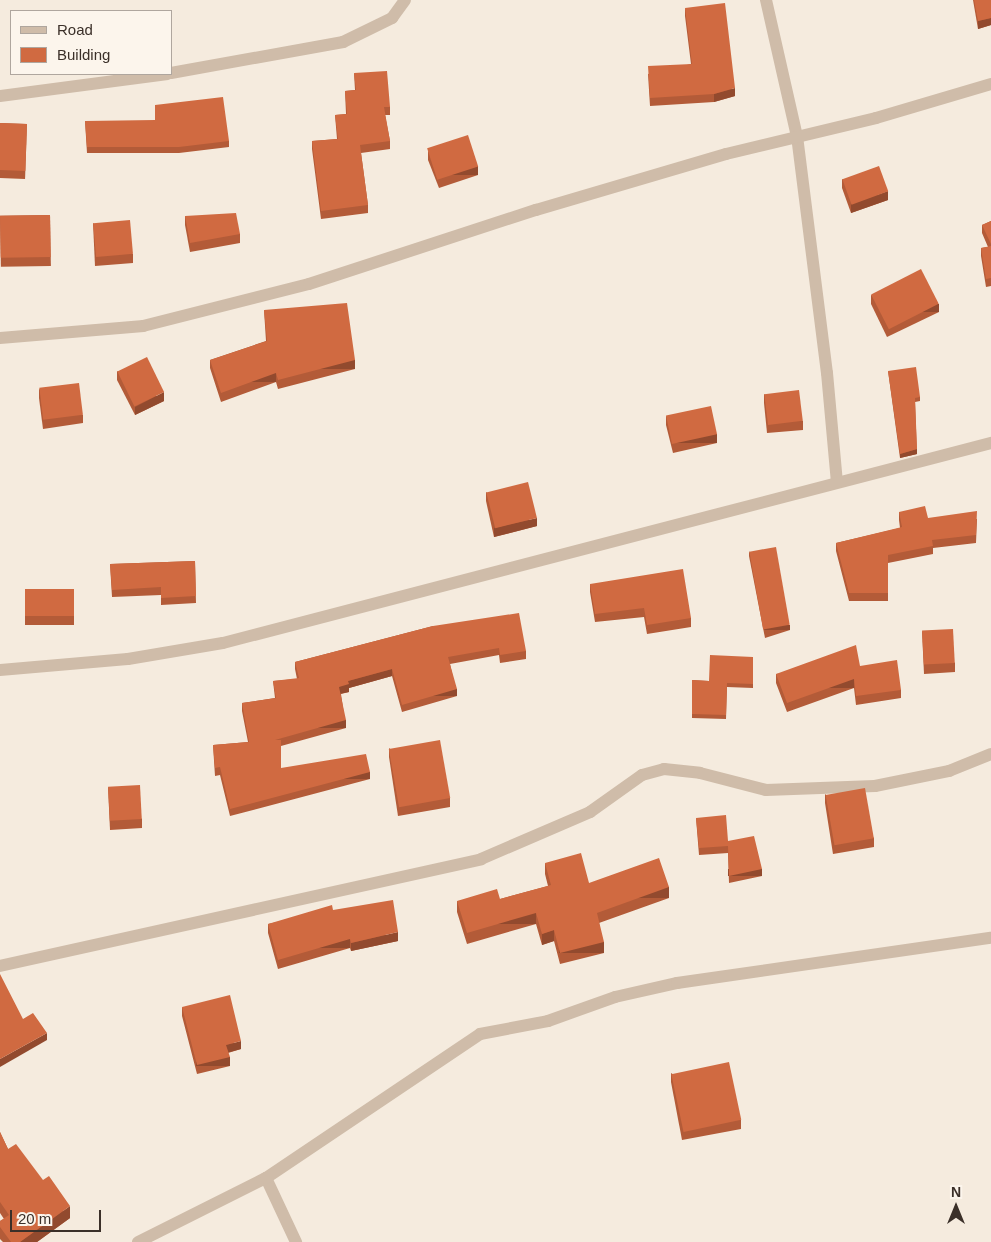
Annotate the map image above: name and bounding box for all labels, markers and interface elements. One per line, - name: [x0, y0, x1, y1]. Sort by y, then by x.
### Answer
- legend: [10, 10, 172, 75]
- text: Road: [57, 21, 93, 38]
- text: Building: [57, 46, 110, 63]
- north arrow: [931, 1182, 981, 1232]
- text: N: [951, 1184, 961, 1200]
- scale bar: [12, 1200, 104, 1232]
- text: 20 m: [18, 1210, 51, 1227]

